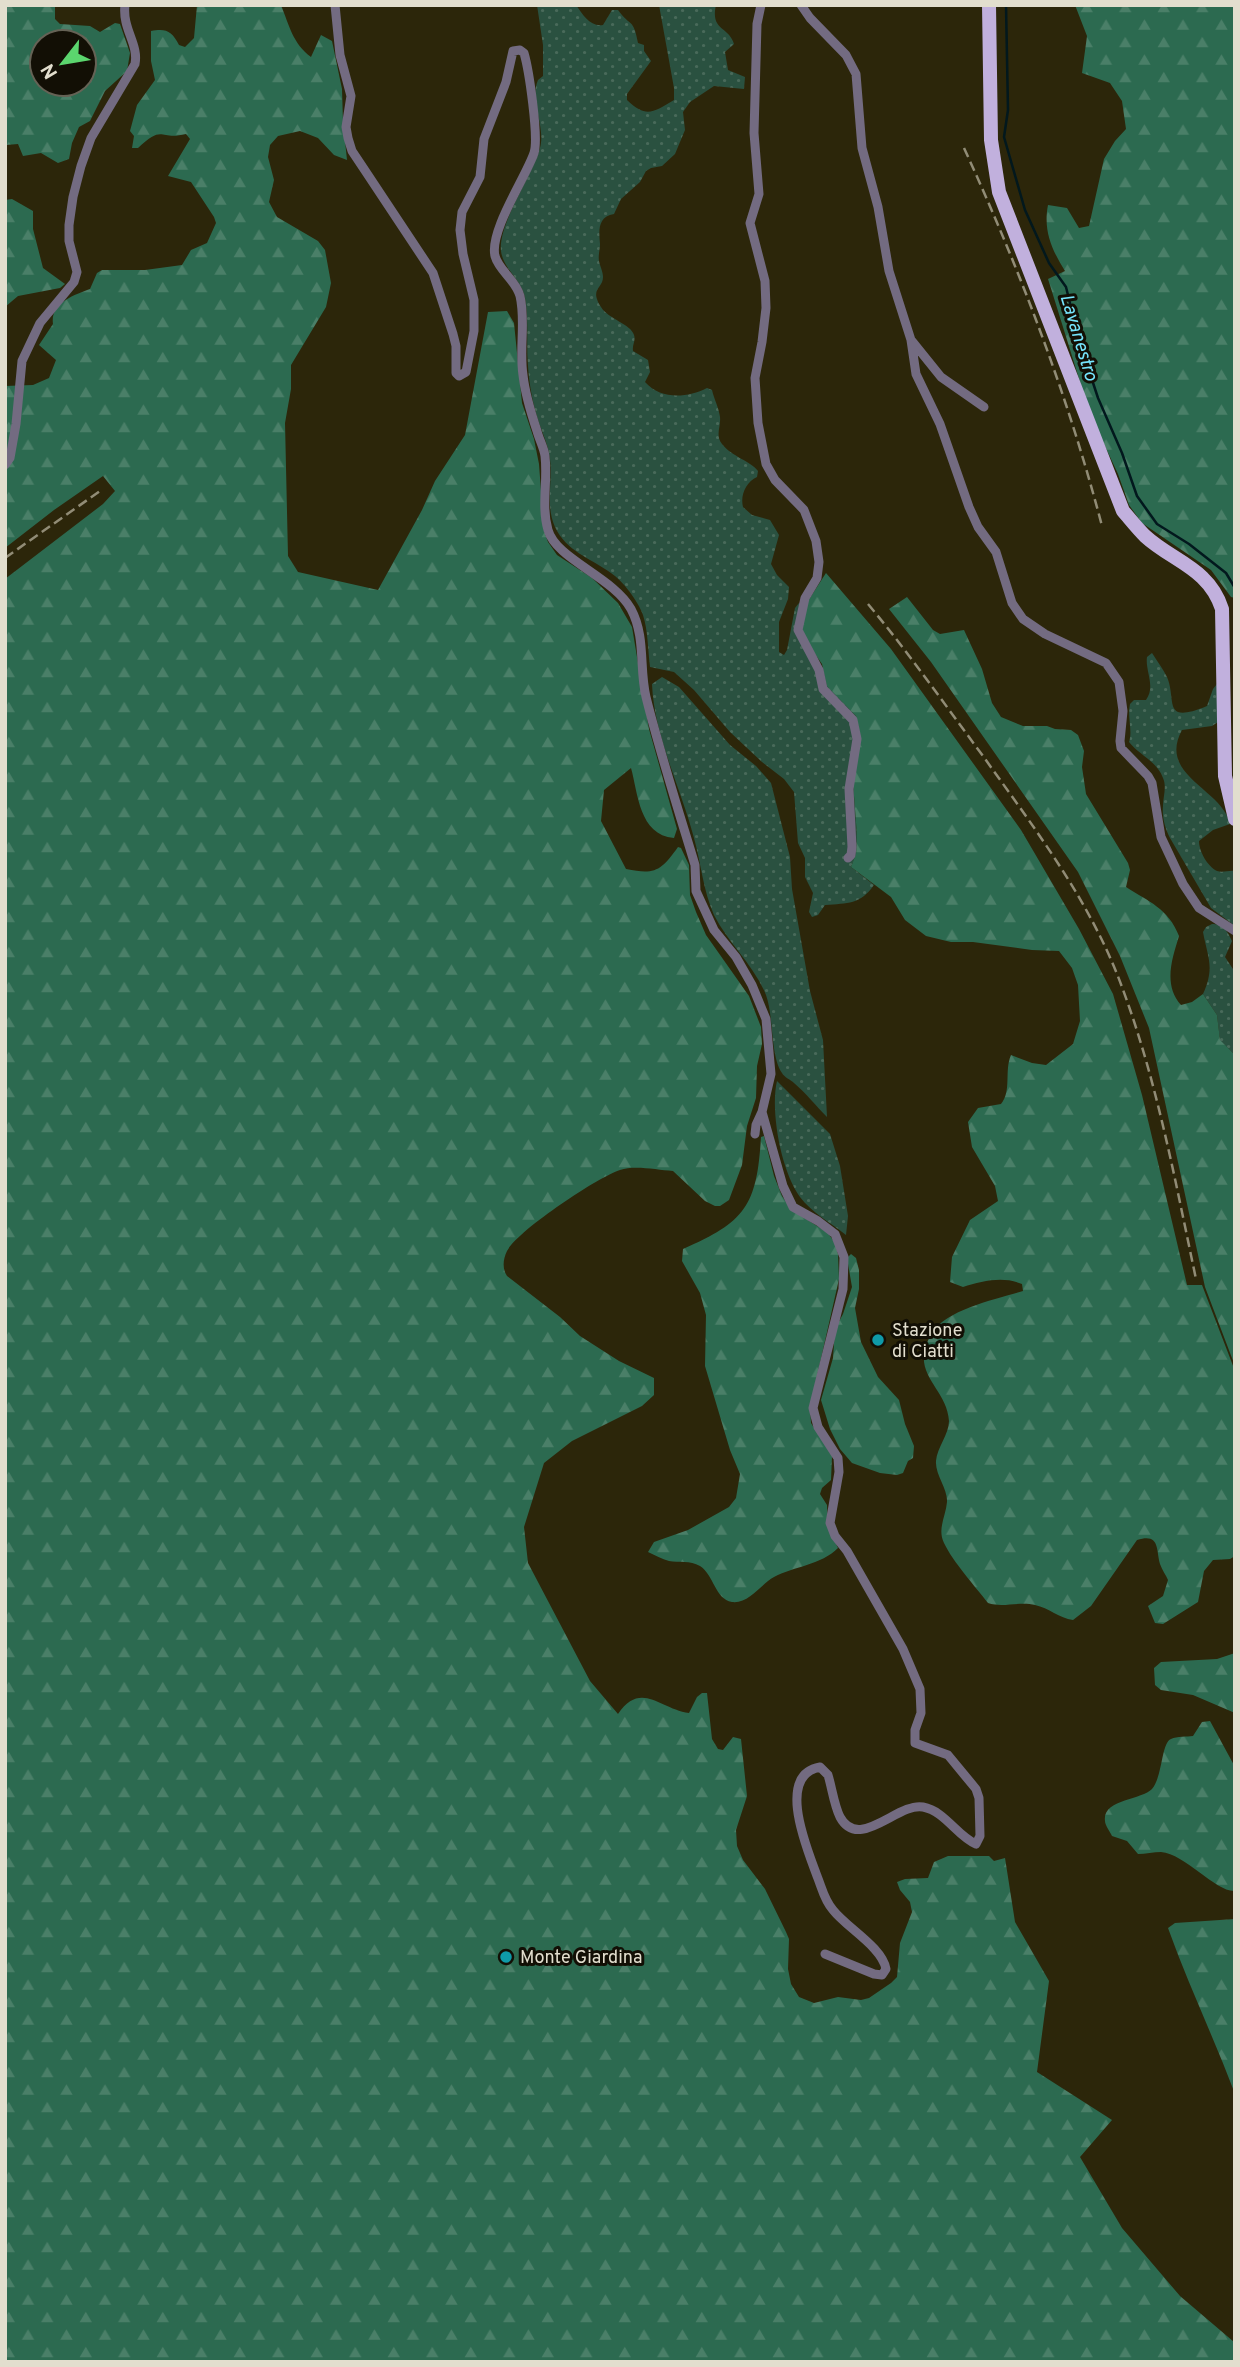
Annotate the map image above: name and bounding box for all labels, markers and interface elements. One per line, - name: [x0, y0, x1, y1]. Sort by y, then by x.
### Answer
- north arrow: [28, 28, 98, 98]
- text: N: [36, 59, 64, 83]
- water label: Lavanestro: [1053, 291, 1103, 385]
- place label: Stazione di Ciatti: [892, 1320, 962, 1364]
- marker: Stazione di Ciatti: [870, 1332, 886, 1348]
- place label: Monte Giardina: [520, 1947, 642, 1970]
- marker: Monte Giardina: [498, 1949, 514, 1965]

